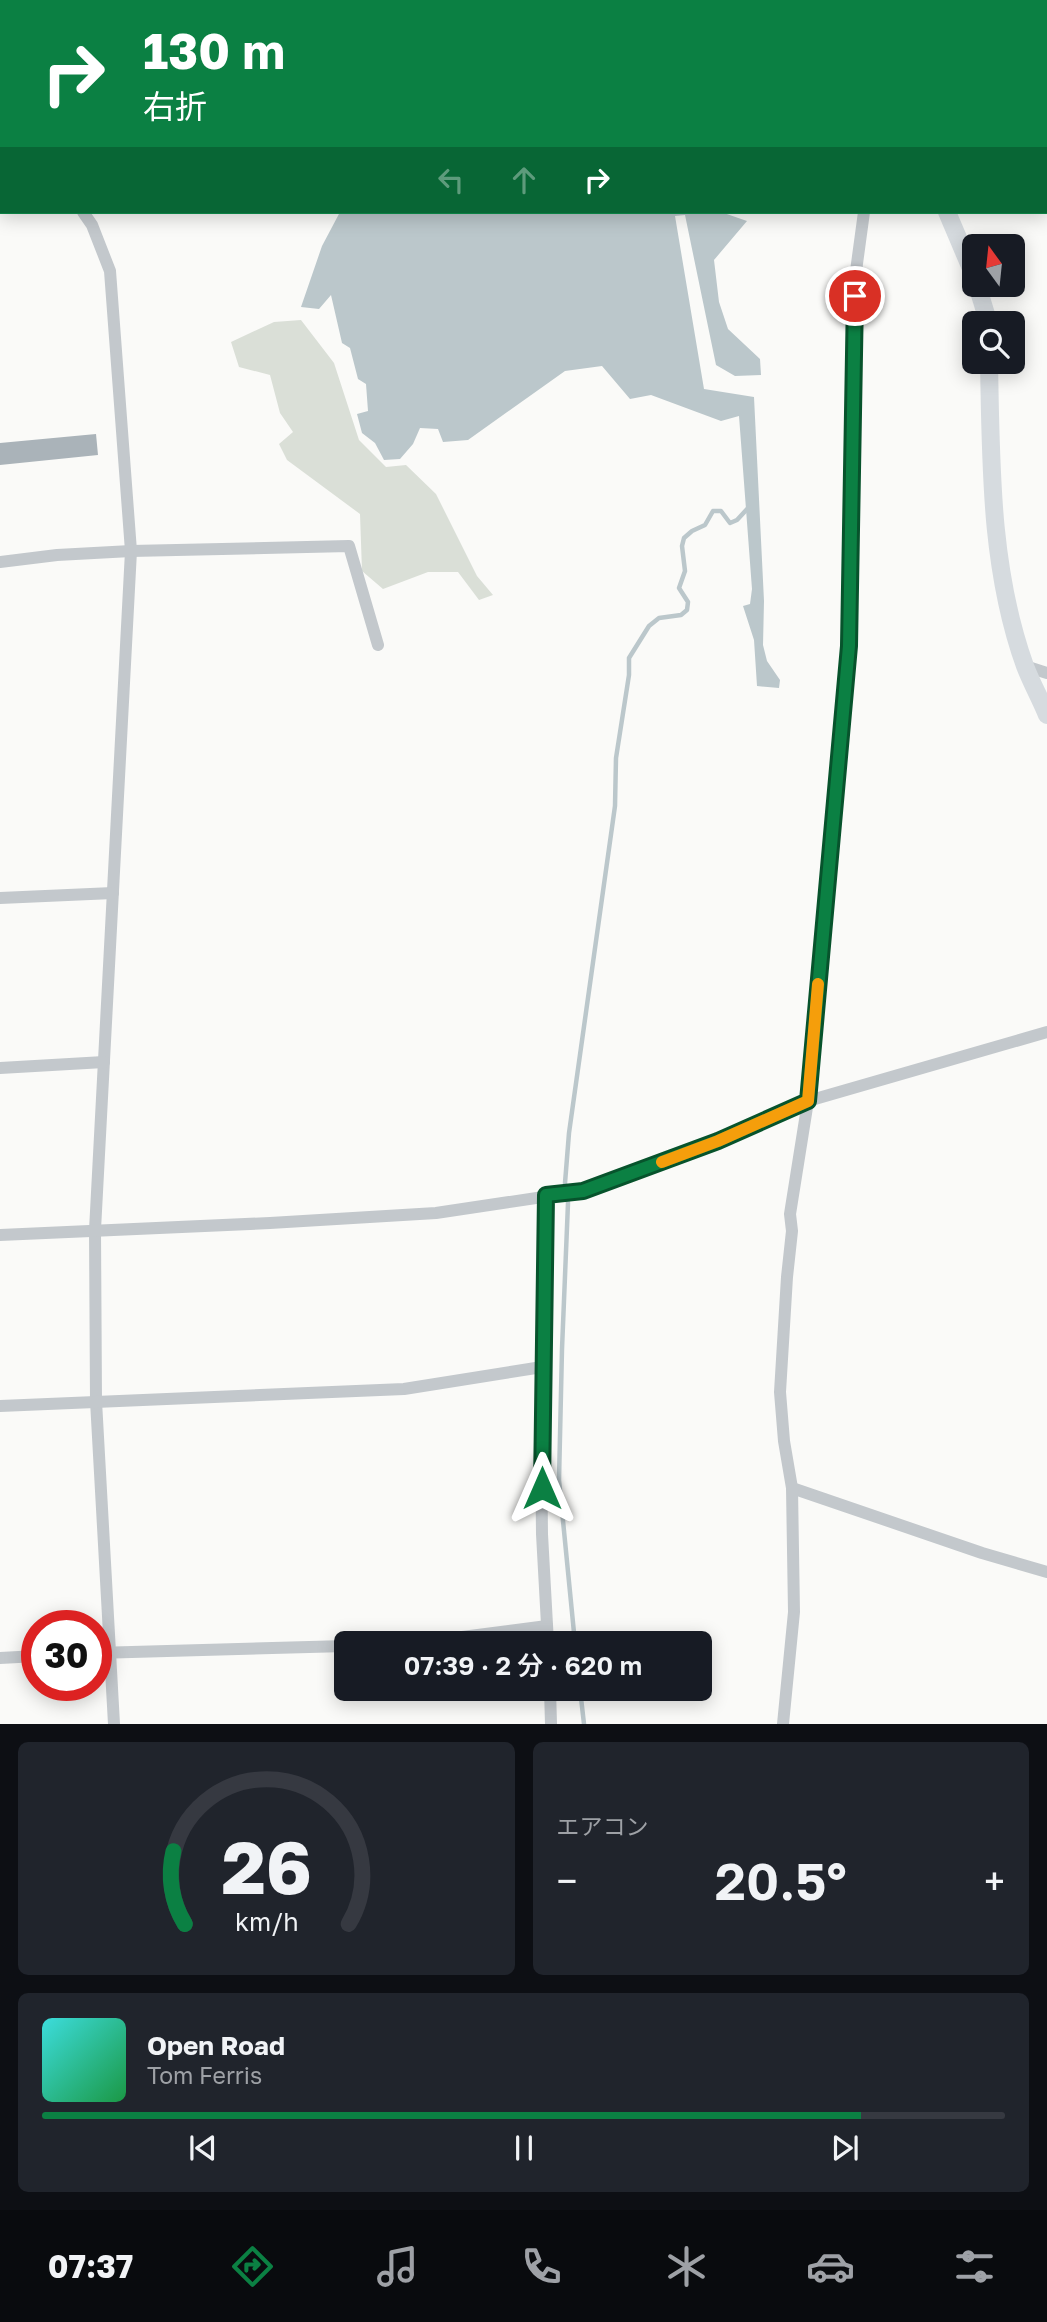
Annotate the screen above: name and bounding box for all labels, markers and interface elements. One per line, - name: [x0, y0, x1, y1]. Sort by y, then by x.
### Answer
- text: 130 m: [143, 21, 285, 80]
- icon: right: [28, 28, 119, 119]
- text: 右折: [143, 87, 207, 125]
- icon: left: [432, 161, 470, 199]
- icon: ahead: [505, 161, 543, 199]
- icon: right: [578, 161, 616, 199]
- north arrow: [962, 234, 1026, 298]
- map controls: [962, 234, 1025, 374]
- pin: [825, 266, 885, 326]
- icon: arrive: [836, 277, 874, 315]
- button: search: [962, 311, 1025, 374]
- position arrow: [505, 1451, 579, 1525]
- speed limit sign: 30: [21, 1610, 112, 1701]
- text: 07:39 · 2 分 · 620 m: [404, 1650, 642, 1681]
- text: エアコン: [557, 1812, 649, 1840]
- text: 26: [221, 1824, 312, 1911]
- text: 20.5°: [715, 1849, 847, 1911]
- text: −: [557, 1858, 577, 1903]
- text: +: [984, 1858, 1005, 1903]
- text: km/h: [234, 1906, 298, 1937]
- text: Open Road: [147, 2030, 285, 2061]
- text: Tom Ferris: [147, 2061, 262, 2089]
- icon: previous: [184, 2129, 222, 2167]
- icon: pause: [505, 2129, 543, 2167]
- icon: next: [826, 2129, 864, 2167]
- icon: directions: [228, 2242, 277, 2291]
- icon: music: [373, 2242, 422, 2291]
- icon: phone: [517, 2242, 566, 2291]
- icon: climate: [662, 2242, 711, 2291]
- icon: car: [806, 2242, 855, 2291]
- icon: filters: [950, 2242, 999, 2291]
- text: 07:37: [48, 2247, 133, 2285]

